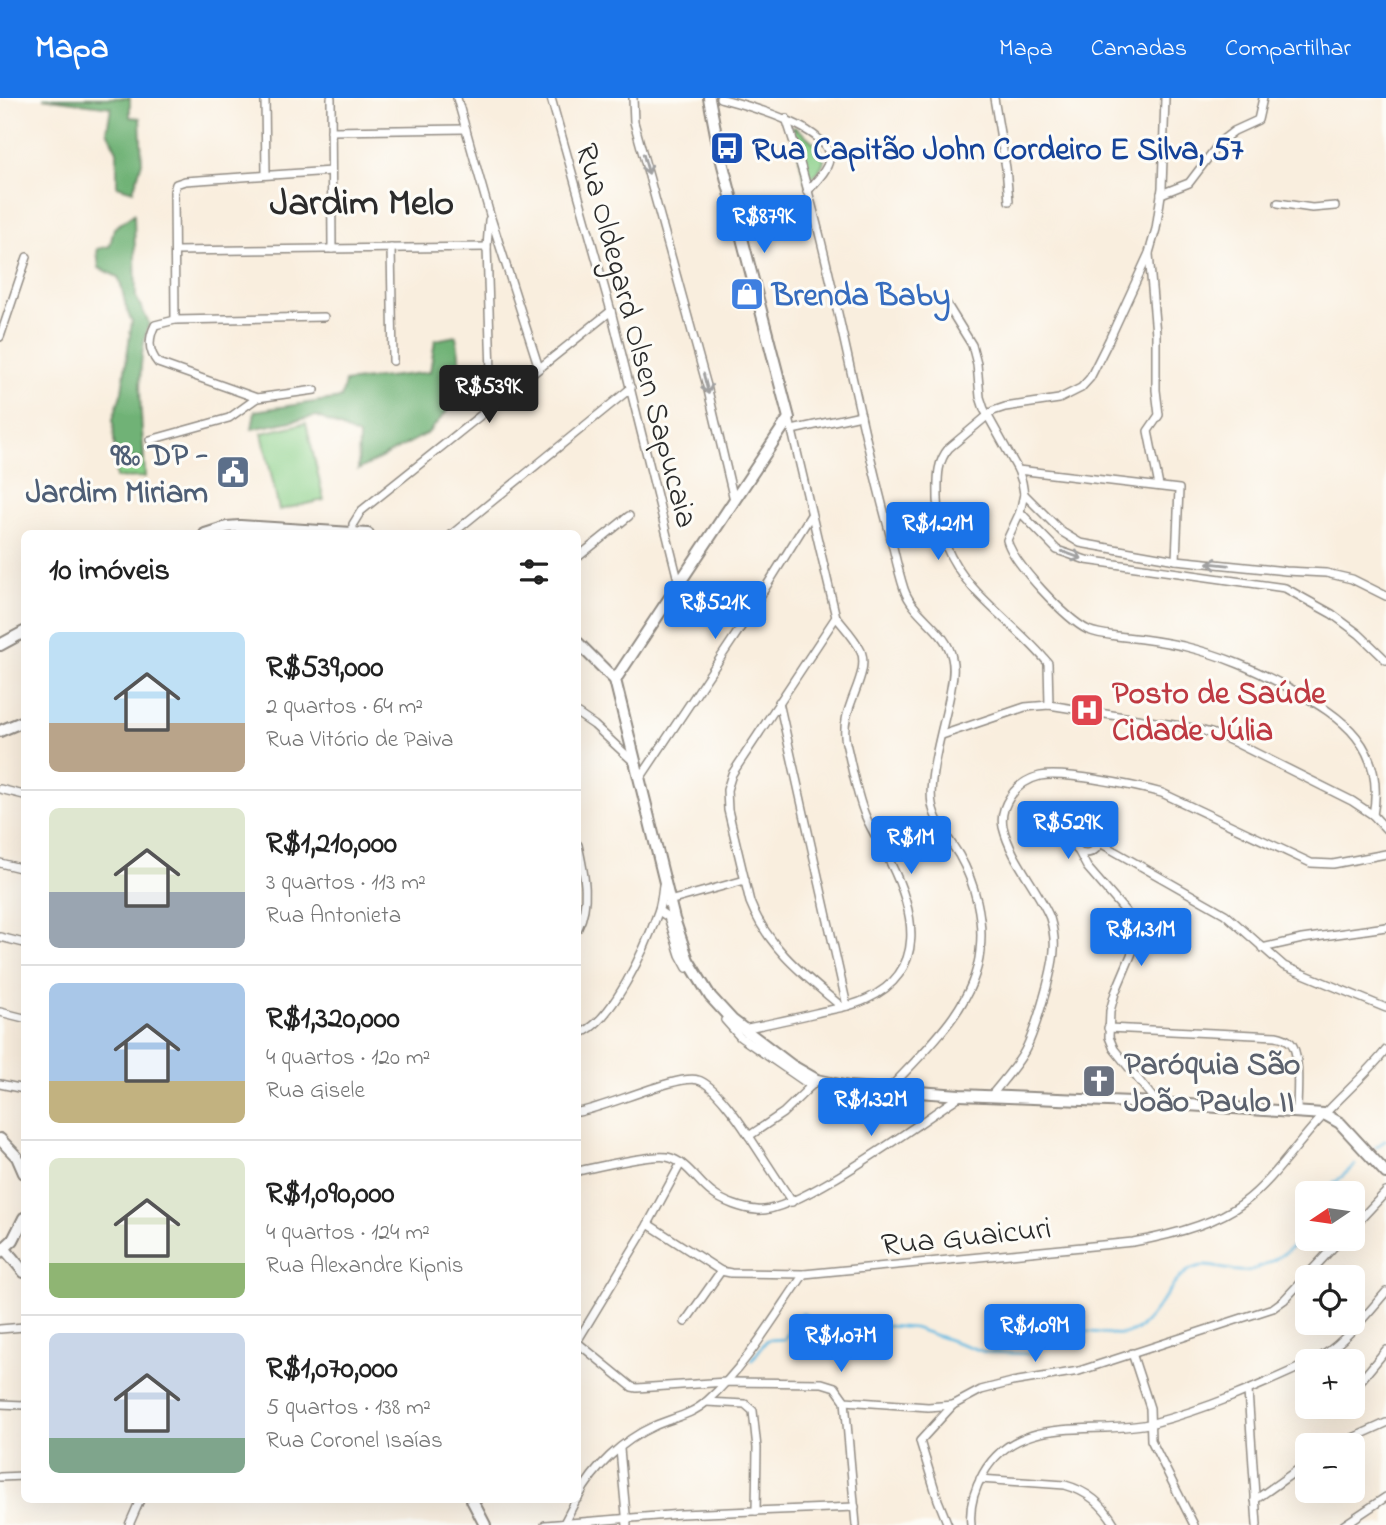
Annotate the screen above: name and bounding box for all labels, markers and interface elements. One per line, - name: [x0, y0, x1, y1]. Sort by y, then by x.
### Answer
- text: Mapa: [35, 25, 109, 73]
- text: Mapa: [999, 32, 1053, 67]
- text: Camadas: [1091, 32, 1187, 67]
- text: Compartilhar: [1225, 32, 1351, 67]
- place label: Rua Capitão John Cordeiro E Silva, 57: [752, 128, 1244, 175]
- bus stop icon: Rua Capitão John Cordeiro E Silva, 57: [708, 129, 746, 167]
- street label: Rua Oldegard Olsen Sapucaia: [561, 138, 709, 533]
- one-way arrow: [640, 153, 653, 175]
- district label: Jardim Melo: [270, 177, 454, 233]
- pin: R$879K: [707, 195, 821, 255]
- text: R$879K: [733, 201, 795, 234]
- place label: Brenda Baby: [770, 274, 951, 322]
- shop icon: Brenda Baby: [728, 275, 766, 313]
- pin: R$539K: [432, 366, 546, 425]
- text: R$539K: [455, 371, 523, 404]
- one-way arrow: [700, 372, 713, 394]
- place label: 98º DP - Jardim Miriam: [26, 434, 208, 518]
- public building icon: 98º DP - Jardim Miriam: [214, 453, 252, 491]
- pin: R$1.21M: [873, 503, 1003, 562]
- text: R$1.21M: [902, 508, 974, 541]
- text: 10 imóveis: [49, 550, 170, 594]
- one-way arrow: [1060, 550, 1082, 562]
- icon: filters: [515, 553, 553, 591]
- one-way arrow: [1207, 557, 1230, 570]
- pin: R$521K: [658, 582, 772, 641]
- text: R$521K: [680, 587, 750, 620]
- text: R$539,000: [266, 647, 383, 691]
- icon: home: [105, 660, 189, 744]
- place label: Posto de Saúde Cidade Júlia: [1112, 672, 1327, 756]
- text: 2 quartos · 64 m²: [266, 691, 423, 724]
- hospital icon: Posto de Saúde Cidade Júlia: [1068, 691, 1106, 729]
- text: Rua Vitório de Paiva: [266, 724, 454, 757]
- pin: R$529K: [1011, 802, 1125, 861]
- text: R$529K: [1033, 807, 1103, 840]
- pin: R$1M: [870, 816, 952, 876]
- text: R$1M: [887, 822, 935, 855]
- text: R$1,210,000: [266, 823, 397, 867]
- icon: home: [105, 836, 189, 920]
- text: 3 quartos · 113 m²: [266, 867, 426, 900]
- text: Rua Antonieta: [266, 900, 401, 933]
- pin: R$1.31M: [1076, 908, 1206, 968]
- text: R$1.31M: [1106, 914, 1176, 947]
- text: R$1,320,000: [266, 998, 400, 1042]
- icon: home: [105, 1011, 189, 1095]
- text: 4 quartos · 120 m²: [266, 1042, 430, 1075]
- place label: Paróquia São João Paulo II: [1124, 1043, 1300, 1127]
- church icon: Paróquia São João Paulo II: [1080, 1062, 1118, 1100]
- text: Rua Gisele: [266, 1075, 365, 1108]
- pin: R$1.32M: [806, 1079, 936, 1138]
- text: R$1.32M: [834, 1084, 908, 1117]
- text: R$1,090,000: [266, 1173, 394, 1217]
- north arrow: [1295, 1181, 1365, 1251]
- map controls: [1295, 1181, 1365, 1503]
- icon: home: [105, 1186, 189, 1270]
- street label: Rua Guaicuri: [879, 1206, 1054, 1271]
- text: 4 quartos · 124 m²: [266, 1217, 430, 1250]
- text: Rua Alexandre Kipnis: [266, 1250, 463, 1283]
- button: locate: [1295, 1265, 1365, 1335]
- pin: R$1.09M: [970, 1304, 1100, 1364]
- text: R$1.09M: [1000, 1310, 1070, 1343]
- pin: R$1.07M: [776, 1314, 906, 1374]
- text: R$1.07M: [805, 1320, 877, 1353]
- text: R$1,070,000: [266, 1348, 398, 1392]
- button: +: [1295, 1349, 1365, 1419]
- icon: home: [105, 1361, 189, 1445]
- text: 5 quartos · 138 m²: [266, 1392, 431, 1425]
- text: Rua Coronel Isaías: [266, 1425, 443, 1458]
- button: −: [1295, 1433, 1365, 1503]

